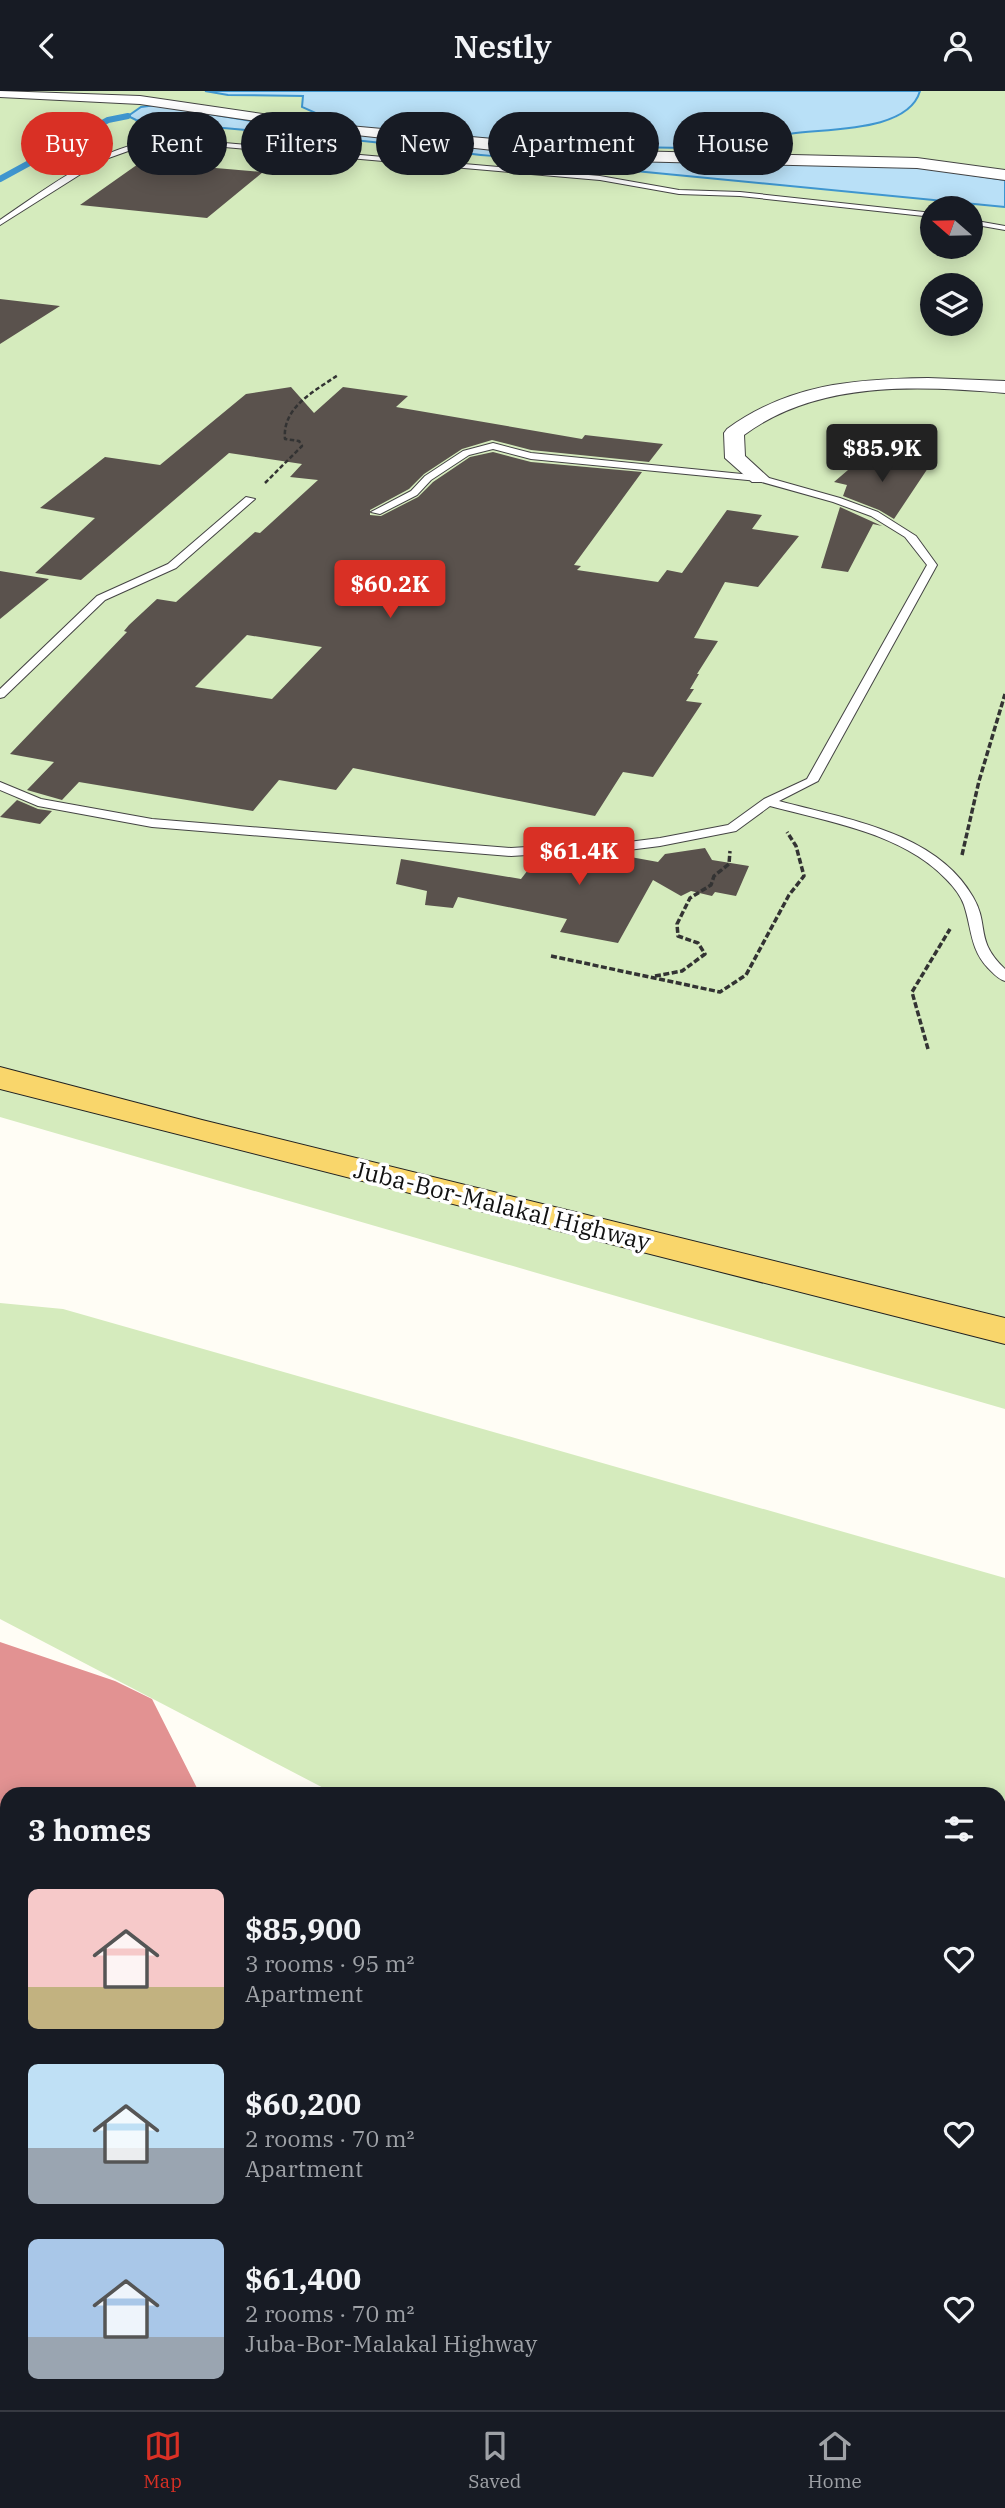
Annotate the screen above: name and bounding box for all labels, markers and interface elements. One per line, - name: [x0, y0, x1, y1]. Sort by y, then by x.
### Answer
- text: Nestly: [453, 25, 552, 67]
- icon: back: [28, 27, 66, 65]
- icon: person: [939, 27, 977, 65]
- chip: Buy: [21, 112, 113, 175]
- chip: Rent: [127, 112, 227, 175]
- chip: Filters: [241, 112, 362, 175]
- chip: New: [376, 112, 474, 175]
- chip: Apartment: [488, 112, 659, 175]
- chip: House: [673, 112, 793, 175]
- north arrow: [920, 196, 984, 259]
- map controls: [920, 196, 983, 336]
- button: layers: [920, 273, 983, 336]
- pin: $85.9K: [825, 425, 939, 484]
- text: $85.9K: [842, 432, 922, 462]
- pin: $60.2K: [333, 561, 447, 620]
- text: $60.2K: [350, 568, 430, 598]
- pin: $61.4K: [522, 827, 636, 887]
- text: $61.4K: [539, 835, 619, 865]
- street label: Juba-Bor-Malakal Highway: [350, 1153, 654, 1257]
- text: 3 homes: [28, 1810, 151, 1849]
- icon: filters: [940, 1810, 978, 1848]
- text: $85,900: [245, 1909, 361, 1948]
- icon: home: [84, 1917, 168, 2001]
- icon: heart: [940, 1940, 978, 1978]
- text: 3 rooms · 95 m²: [245, 1948, 415, 1978]
- text: Apartment: [245, 1978, 363, 2008]
- text: $60,200: [245, 2084, 361, 2123]
- icon: home: [84, 2092, 168, 2176]
- icon: heart: [940, 2115, 978, 2153]
- text: 2 rooms · 70 m²: [245, 2123, 415, 2153]
- text: Apartment: [245, 2153, 363, 2183]
- text: $61,400: [245, 2259, 361, 2298]
- icon: home: [84, 2267, 168, 2351]
- icon: heart: [940, 2290, 978, 2328]
- text: 2 rooms · 70 m²: [245, 2298, 415, 2328]
- text: Juba-Bor-Malakal Highway: [245, 2328, 537, 2358]
- tab: Map: [143, 2427, 182, 2493]
- tab: Saved: [468, 2427, 521, 2493]
- tab: Home: [808, 2427, 862, 2493]

